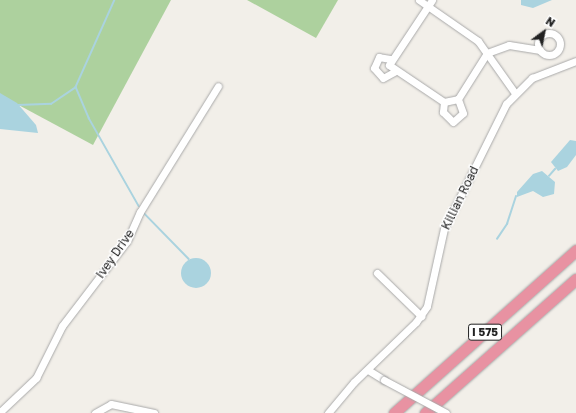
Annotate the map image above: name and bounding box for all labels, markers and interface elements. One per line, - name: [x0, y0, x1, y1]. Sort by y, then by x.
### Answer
- north arrow: [524, 12, 564, 52]
- text: N: [544, 14, 558, 29]
- street label: Killian Road: [438, 164, 482, 232]
- street label: Ivey Drive: [93, 227, 137, 281]
- road number: I 575: [468, 323, 502, 341]

